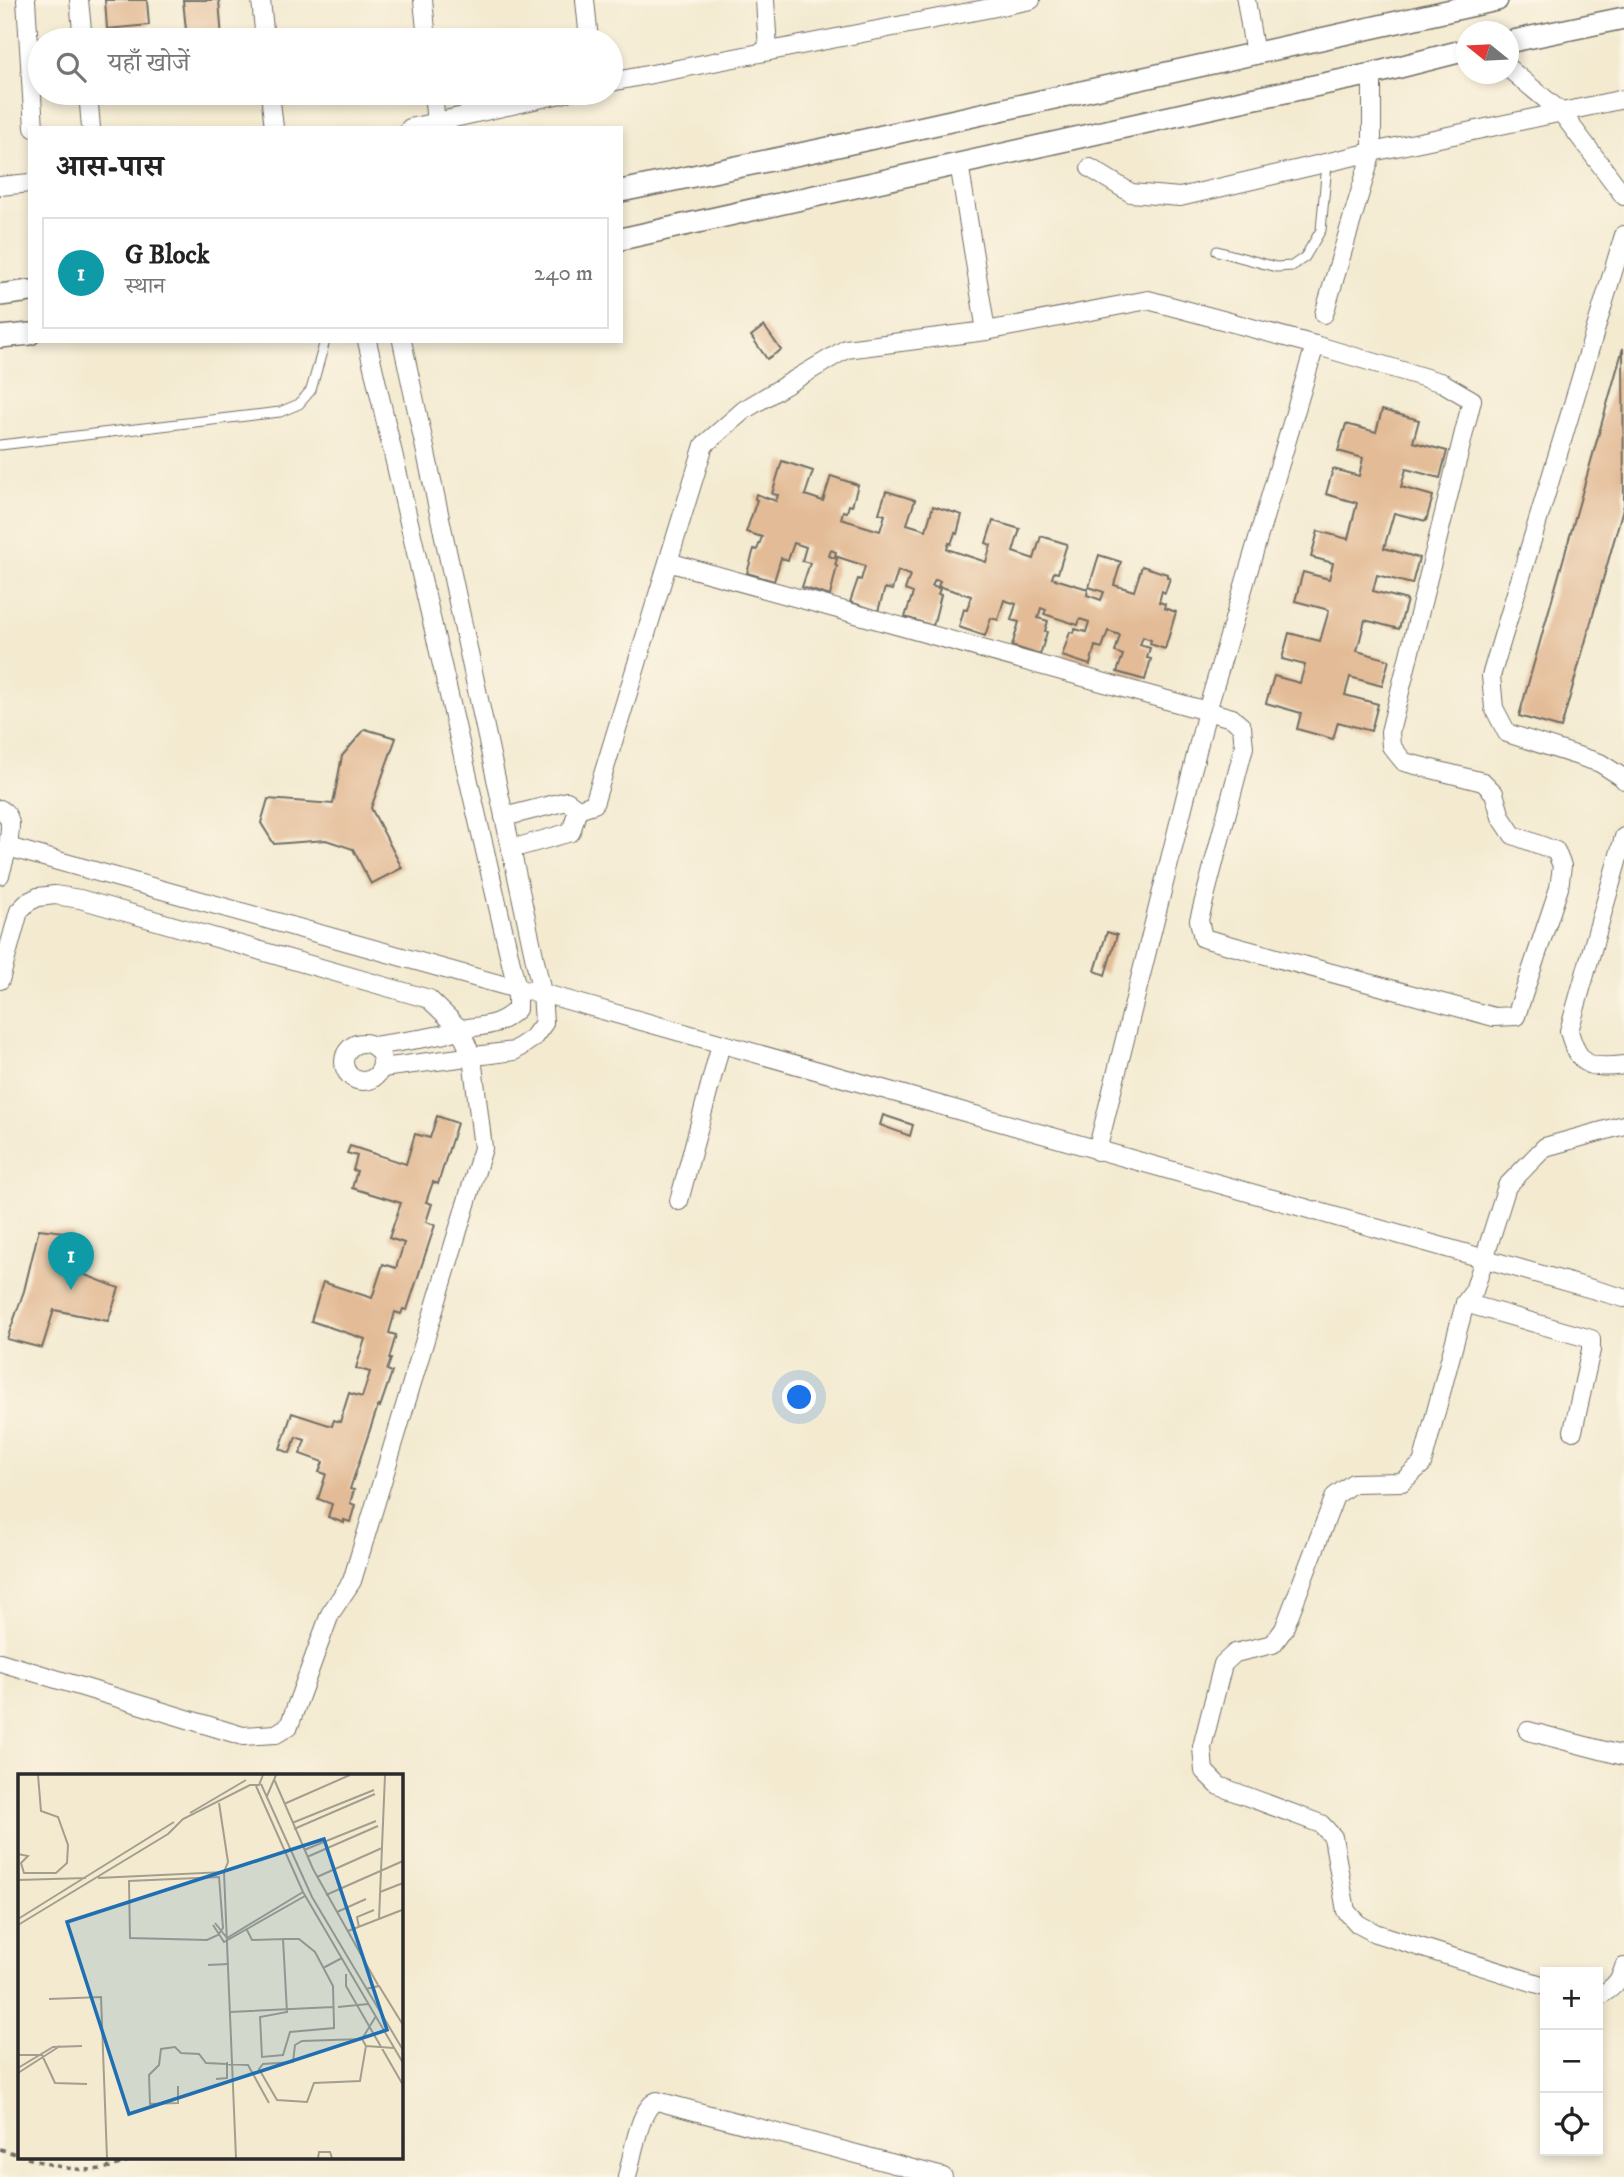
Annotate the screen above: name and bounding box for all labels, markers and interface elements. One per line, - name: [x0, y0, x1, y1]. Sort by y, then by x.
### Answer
- north arrow: [1456, 21, 1519, 84]
- search box: [28, 28, 623, 105]
- text: यहाँ खोजें: [108, 47, 190, 80]
- icon: search: [52, 48, 90, 86]
- text: आस-पास: [56, 149, 164, 186]
- text: G Block: [125, 239, 210, 272]
- text: 1: [77, 259, 85, 288]
- text: 240 m: [534, 259, 593, 288]
- text: स्थान: [125, 272, 165, 301]
- pin: 1: [48, 1232, 94, 1290]
- your location: [782, 1380, 816, 1414]
- inset map: [18, 1774, 402, 2160]
- map controls: [1540, 1967, 1603, 2156]
- button: +: [1540, 1967, 1603, 2030]
- button: −: [1540, 2030, 1603, 2093]
- button: locate: [1540, 2093, 1603, 2156]

